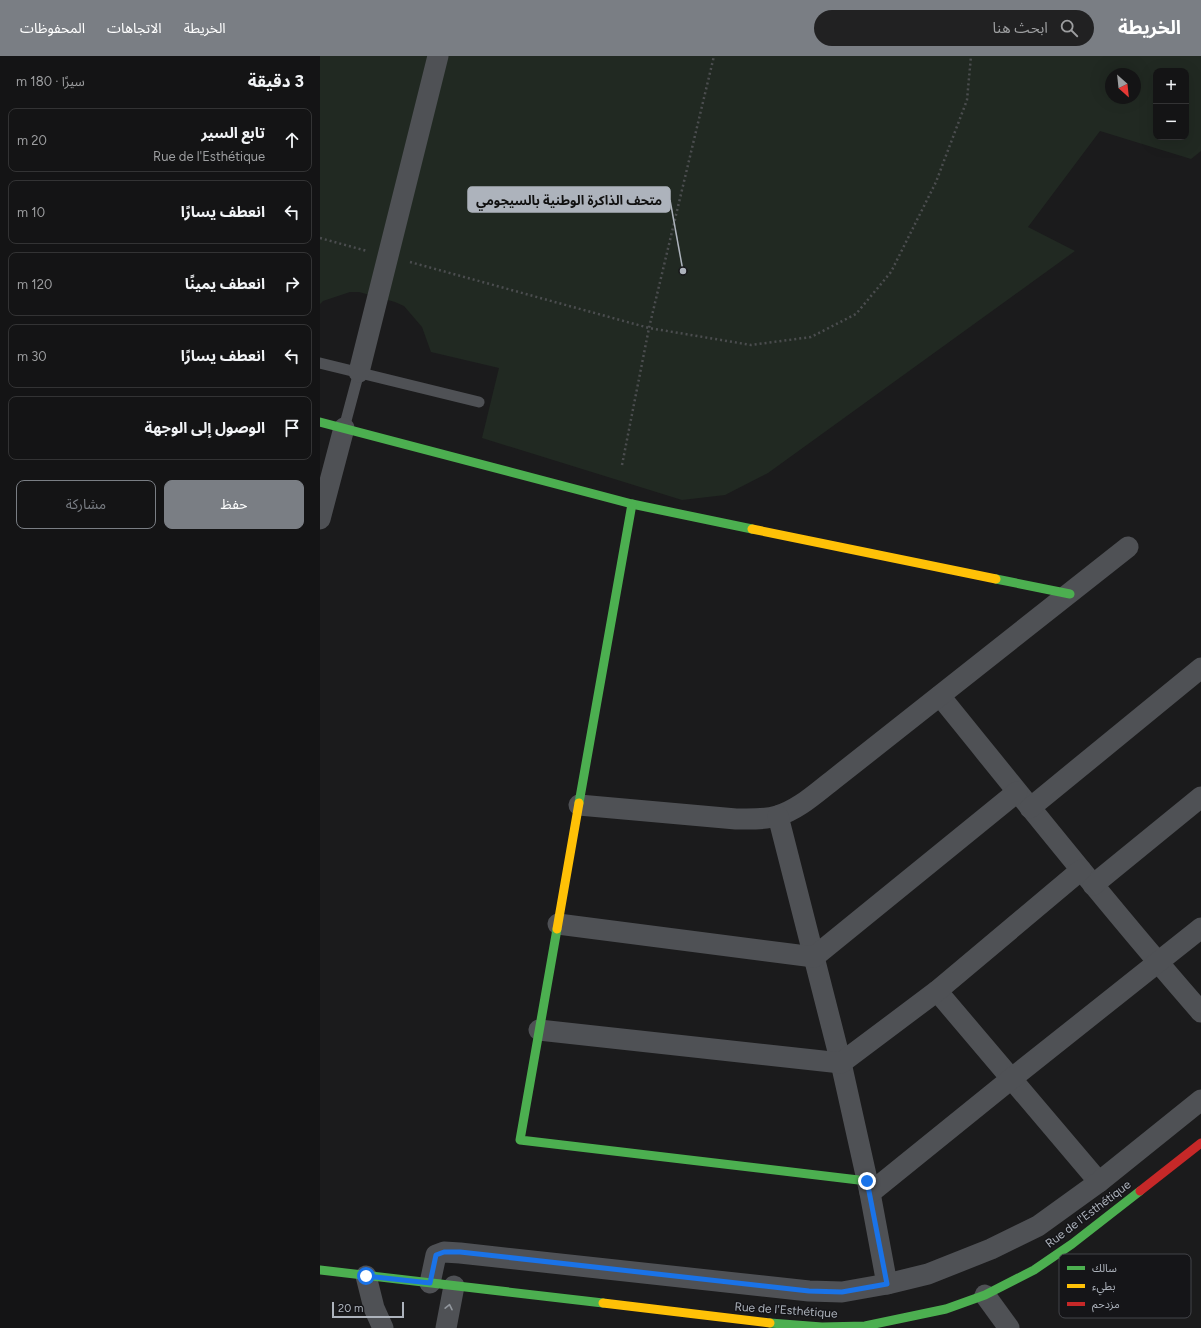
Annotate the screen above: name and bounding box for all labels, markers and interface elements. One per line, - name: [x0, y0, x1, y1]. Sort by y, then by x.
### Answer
- search box: [814, 10, 1094, 46]
- text: الخريطة: [1118, 16, 1181, 39]
- icon: search: [1058, 17, 1080, 39]
- text: ابحث هنا: [993, 19, 1048, 37]
- text: المحفوظات: [20, 20, 85, 37]
- text: الاتجاهات: [107, 20, 162, 37]
- text: الخريطة: [184, 20, 226, 37]
- north arrow: [1105, 68, 1141, 104]
- map controls: [1153, 68, 1189, 140]
- button: +: [1153, 68, 1189, 104]
- text: 3 دقيقة: [248, 71, 304, 91]
- text: سيرًا · 180 m: [16, 74, 85, 89]
- button: −: [1153, 104, 1189, 140]
- text: تابع السير: [201, 124, 265, 142]
- icon: ahead: [281, 129, 303, 151]
- text: 20 m: [17, 133, 47, 148]
- text: Rue de l'Esthétique: [153, 149, 265, 164]
- callout: متحف الذاكرة الوطنية بالسيجومي: [468, 187, 670, 212]
- text: متحف الذاكرة الوطنية بالسيجومي: [476, 193, 662, 211]
- icon: left: [281, 201, 303, 223]
- text: انعطف يسارًا: [181, 203, 265, 221]
- text: 10 m: [17, 205, 45, 220]
- icon: right: [281, 273, 303, 295]
- text: انعطف يمينًا: [185, 275, 265, 293]
- text: 120 m: [17, 277, 52, 292]
- icon: left: [281, 345, 303, 367]
- text: انعطف يسارًا: [181, 347, 265, 365]
- text: 30 m: [17, 349, 47, 364]
- icon: arrive: [281, 417, 303, 439]
- text: الوصول إلى الوجهة: [145, 419, 265, 437]
- button: مشاركة: [16, 480, 156, 529]
- button: حفظ: [164, 480, 304, 529]
- route end: [858, 1172, 876, 1190]
- street label: Rue de l'Esthétique: [1043, 1177, 1134, 1251]
- legend: [1059, 1254, 1191, 1318]
- text: سالك: [1092, 1262, 1117, 1275]
- route start: [357, 1267, 375, 1285]
- text: بطيء: [1092, 1280, 1115, 1296]
- text: مزدحم: [1092, 1298, 1120, 1313]
- street label: Rue de l'Esthétique: [734, 1299, 838, 1321]
- scale bar: [332, 1300, 404, 1319]
- text: 20 m: [338, 1302, 363, 1315]
- one-way arrow: [445, 1304, 453, 1310]

